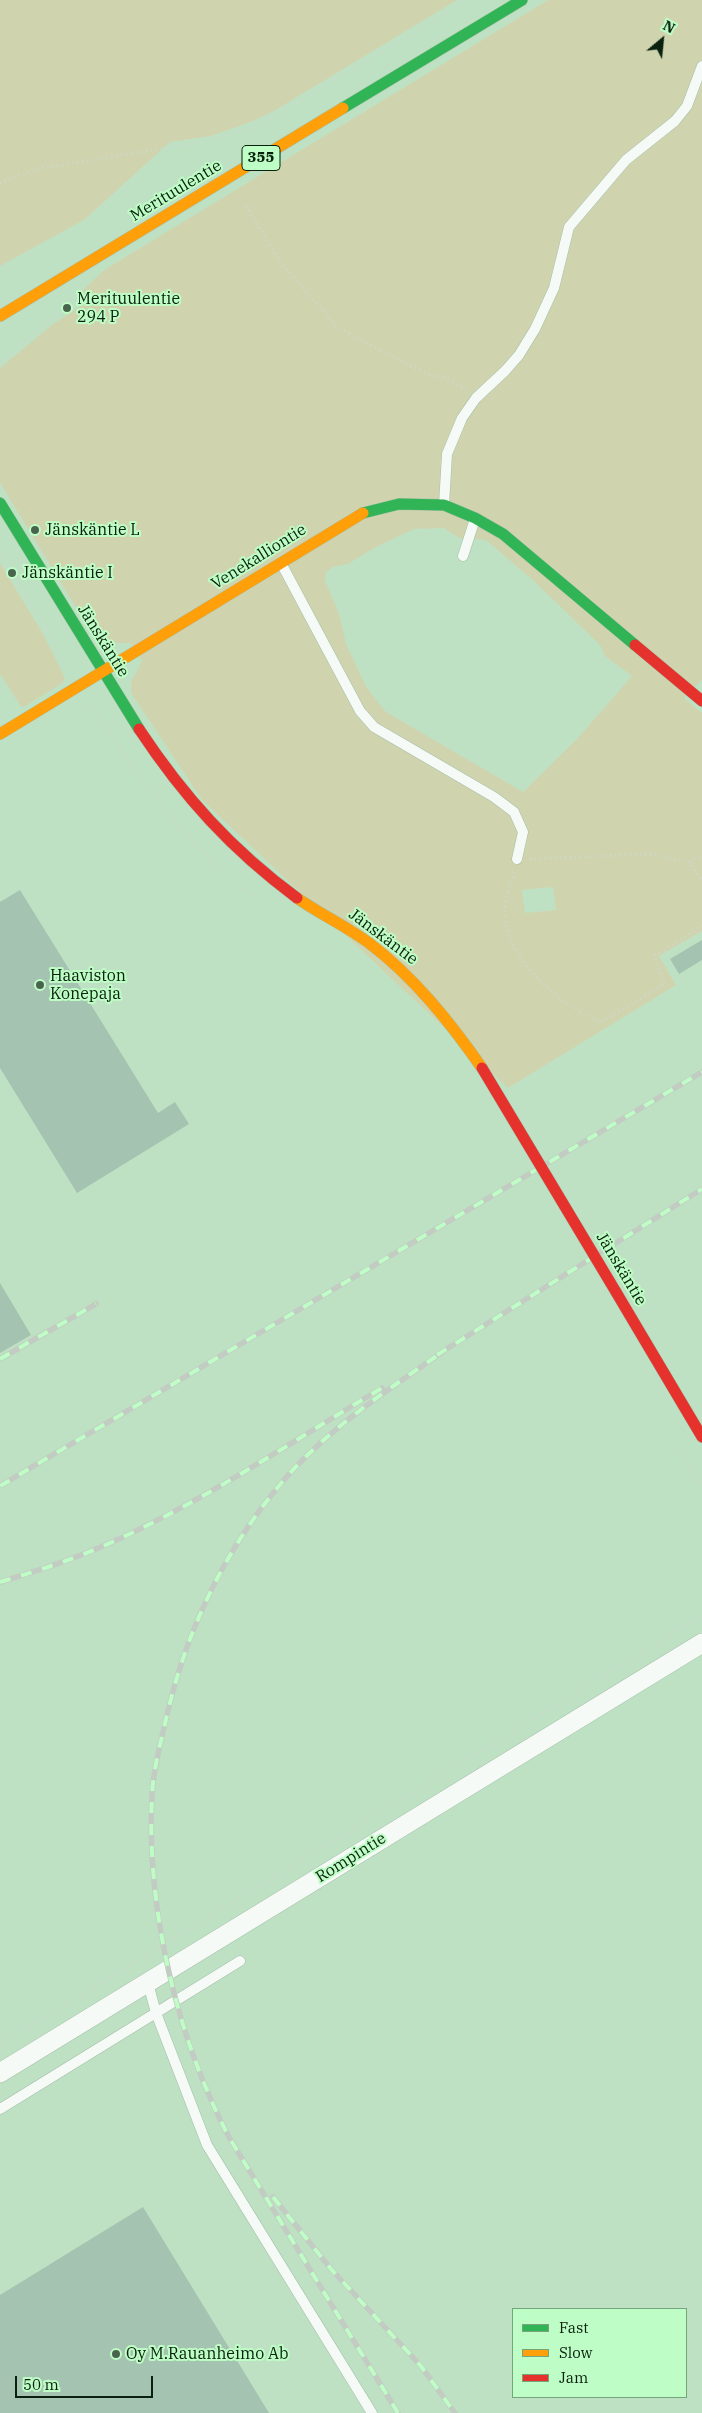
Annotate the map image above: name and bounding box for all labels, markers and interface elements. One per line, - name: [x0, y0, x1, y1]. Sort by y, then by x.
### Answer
- north arrow: [637, 15, 687, 65]
- text: N: [660, 16, 678, 37]
- road number: 355: [242, 146, 280, 170]
- street label: Merituulentie: [127, 156, 225, 226]
- place label: Merituulentie 294 P: [77, 289, 180, 327]
- marker: Merituulentie 294 P: [61, 302, 73, 314]
- place label: Jänskäntie L: [45, 520, 140, 540]
- street label: Venekalliontie: [208, 520, 310, 594]
- marker: Jänskäntie L: [29, 524, 41, 536]
- place label: Jänskäntie I: [22, 563, 113, 583]
- marker: Jänskäntie I: [6, 567, 18, 579]
- street label: Jänskäntie: [73, 601, 133, 681]
- street label: Jänskäntie: [345, 905, 421, 969]
- place label: Haaviston Konepaja: [50, 966, 126, 1004]
- marker: Haaviston Konepaja: [34, 979, 46, 991]
- street label: Jänskäntie: [592, 1229, 650, 1309]
- street label: Rompintie: [312, 1829, 390, 1887]
- legend: [512, 2308, 687, 2398]
- text: Fast: [559, 2318, 589, 2337]
- text: Slow: [559, 2343, 592, 2362]
- place label: Oy M.Rauanheimo Ab: [126, 2344, 289, 2364]
- marker: Oy M.Rauanheimo Ab: [110, 2348, 122, 2360]
- scale bar: [18, 2366, 155, 2398]
- text: Jam: [559, 2368, 588, 2387]
- text: 50 m: [23, 2375, 59, 2394]

